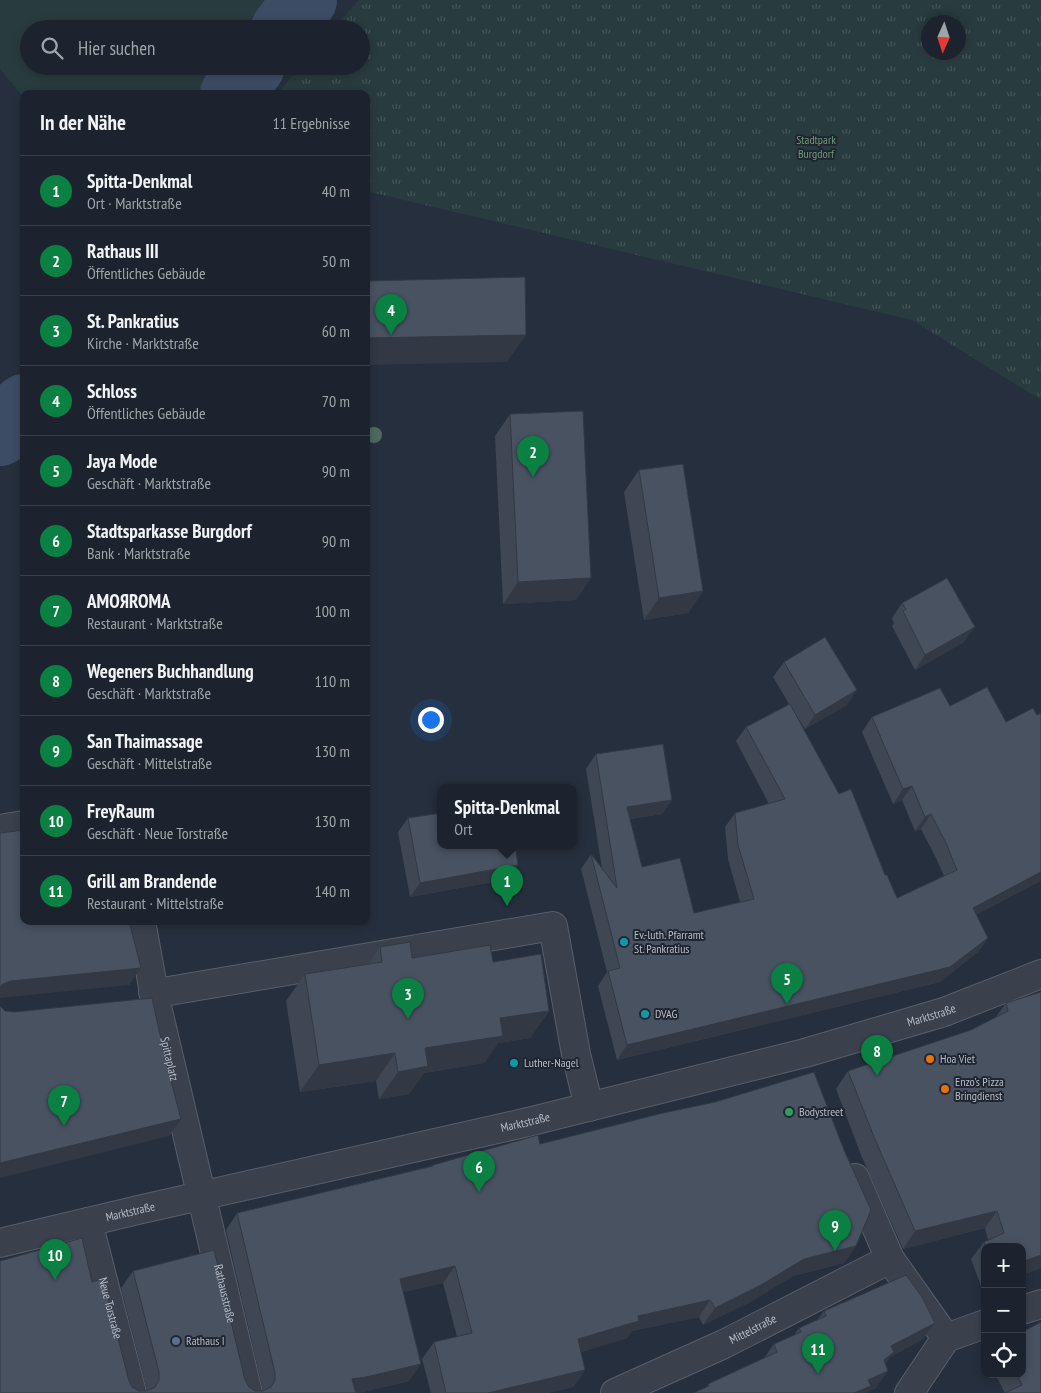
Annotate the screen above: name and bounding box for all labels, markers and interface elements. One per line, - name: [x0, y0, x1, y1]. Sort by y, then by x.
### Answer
- north arrow: [921, 15, 966, 60]
- search box: [20, 20, 370, 75]
- icon: search: [38, 34, 66, 62]
- text: Hier suchen: [78, 36, 155, 60]
- text: In der Nähe: [40, 109, 126, 136]
- text: 11 Ergebnisse: [273, 113, 350, 133]
- park label: Stadtpark Burgdorf: [796, 132, 836, 161]
- text: Spitta-Denkmal: [87, 169, 192, 193]
- text: 1: [52, 181, 60, 201]
- text: 40 m: [322, 181, 350, 201]
- text: Ort · Marktstraße: [87, 193, 182, 213]
- text: Rathaus III: [87, 239, 159, 263]
- text: 2: [52, 251, 60, 271]
- text: 50 m: [322, 251, 350, 271]
- text: Öffentliches Gebäude: [87, 263, 206, 283]
- pin: 4: [375, 294, 407, 335]
- text: St. Pankratius: [87, 309, 179, 333]
- text: 3: [52, 321, 60, 341]
- text: 60 m: [322, 321, 350, 341]
- text: Kirche · Marktstraße: [87, 333, 199, 353]
- text: Schloss: [87, 379, 137, 403]
- text: 4: [52, 391, 60, 411]
- text: 70 m: [322, 391, 350, 411]
- text: Öffentliches Gebäude: [87, 403, 206, 423]
- pin: 2: [517, 436, 549, 477]
- text: Jaya Mode: [87, 449, 157, 473]
- text: 5: [52, 461, 60, 481]
- text: 90 m: [322, 461, 350, 481]
- text: Geschäft · Marktstraße: [87, 473, 211, 493]
- text: Stadtsparkasse Burgdorf: [87, 519, 252, 543]
- text: 6: [52, 531, 60, 551]
- text: 90 m: [322, 531, 350, 551]
- text: Bank · Marktstraße: [87, 543, 191, 563]
- text: AMOЯROMA: [87, 589, 171, 613]
- text: 7: [52, 601, 60, 621]
- text: 100 m: [315, 601, 350, 621]
- text: Restaurant · Marktstraße: [87, 613, 223, 633]
- text: Wegeners Buchhandlung: [87, 659, 254, 683]
- text: 8: [52, 671, 60, 691]
- text: 110 m: [315, 671, 350, 691]
- text: Geschäft · Marktstraße: [87, 683, 211, 703]
- your location: [418, 707, 444, 733]
- text: San Thaimassage: [87, 729, 203, 753]
- text: 9: [52, 741, 60, 761]
- text: 130 m: [315, 741, 350, 761]
- text: Geschäft · Mittelstraße: [87, 753, 212, 773]
- popup: [437, 784, 577, 849]
- text: Spitta-Denkmal: [454, 795, 560, 819]
- text: FreyRaum: [87, 799, 155, 823]
- text: 10: [48, 811, 64, 831]
- text: 130 m: [315, 811, 350, 831]
- text: Ort: [454, 819, 472, 839]
- text: Geschäft · Neue Torstraße: [87, 823, 228, 843]
- pin: 1: [491, 865, 523, 906]
- text: Grill am Brandende: [87, 869, 217, 893]
- text: 11: [48, 881, 64, 901]
- text: 140 m: [315, 881, 350, 901]
- text: Restaurant · Mittelstraße: [87, 893, 224, 913]
- place label: Ev.-luth. Pfarramt St. Pankratius: [634, 927, 704, 956]
- marker: Ev.-luth. Pfarramt St. Pankratius: [618, 936, 630, 948]
- pin: 5: [771, 963, 803, 1004]
- pin: 3: [392, 978, 424, 1019]
- street label: Marktstraße: [905, 1000, 958, 1029]
- place label: DVAG: [655, 1006, 678, 1021]
- marker: DVAG: [639, 1008, 651, 1020]
- street label: Spittaplatz: [157, 1035, 182, 1083]
- pin: 8: [861, 1035, 893, 1076]
- place label: Hoa Viet: [940, 1051, 976, 1066]
- marker: Hoa Viet: [924, 1053, 936, 1065]
- place label: Luther-Nagel: [524, 1055, 579, 1070]
- marker: Luther-Nagel: [508, 1057, 520, 1069]
- place label: Enzo's Pizza Bringdienst: [955, 1074, 1004, 1103]
- marker: Enzo's Pizza Bringdienst: [939, 1083, 951, 1095]
- pin: 7: [48, 1085, 80, 1126]
- place label: Bodystreet: [799, 1104, 844, 1119]
- marker: Bodystreet: [783, 1106, 795, 1118]
- street label: Marktstraße: [499, 1109, 551, 1135]
- pin: 6: [463, 1151, 495, 1192]
- street label: Marktstraße: [104, 1198, 156, 1224]
- pin: 9: [819, 1210, 851, 1251]
- pin: 10: [39, 1239, 71, 1280]
- map controls: [981, 1243, 1026, 1378]
- button: +: [981, 1243, 1026, 1288]
- street label: Rathausstraße: [211, 1263, 239, 1324]
- street label: Neue Torstraße: [96, 1276, 126, 1340]
- button: −: [981, 1288, 1026, 1333]
- street label: Mittelstraße: [727, 1310, 779, 1347]
- place label: Rathaus I: [186, 1333, 225, 1348]
- pin: 11: [802, 1333, 834, 1374]
- button: locate: [981, 1333, 1026, 1378]
- marker: Rathaus I: [170, 1335, 182, 1347]

